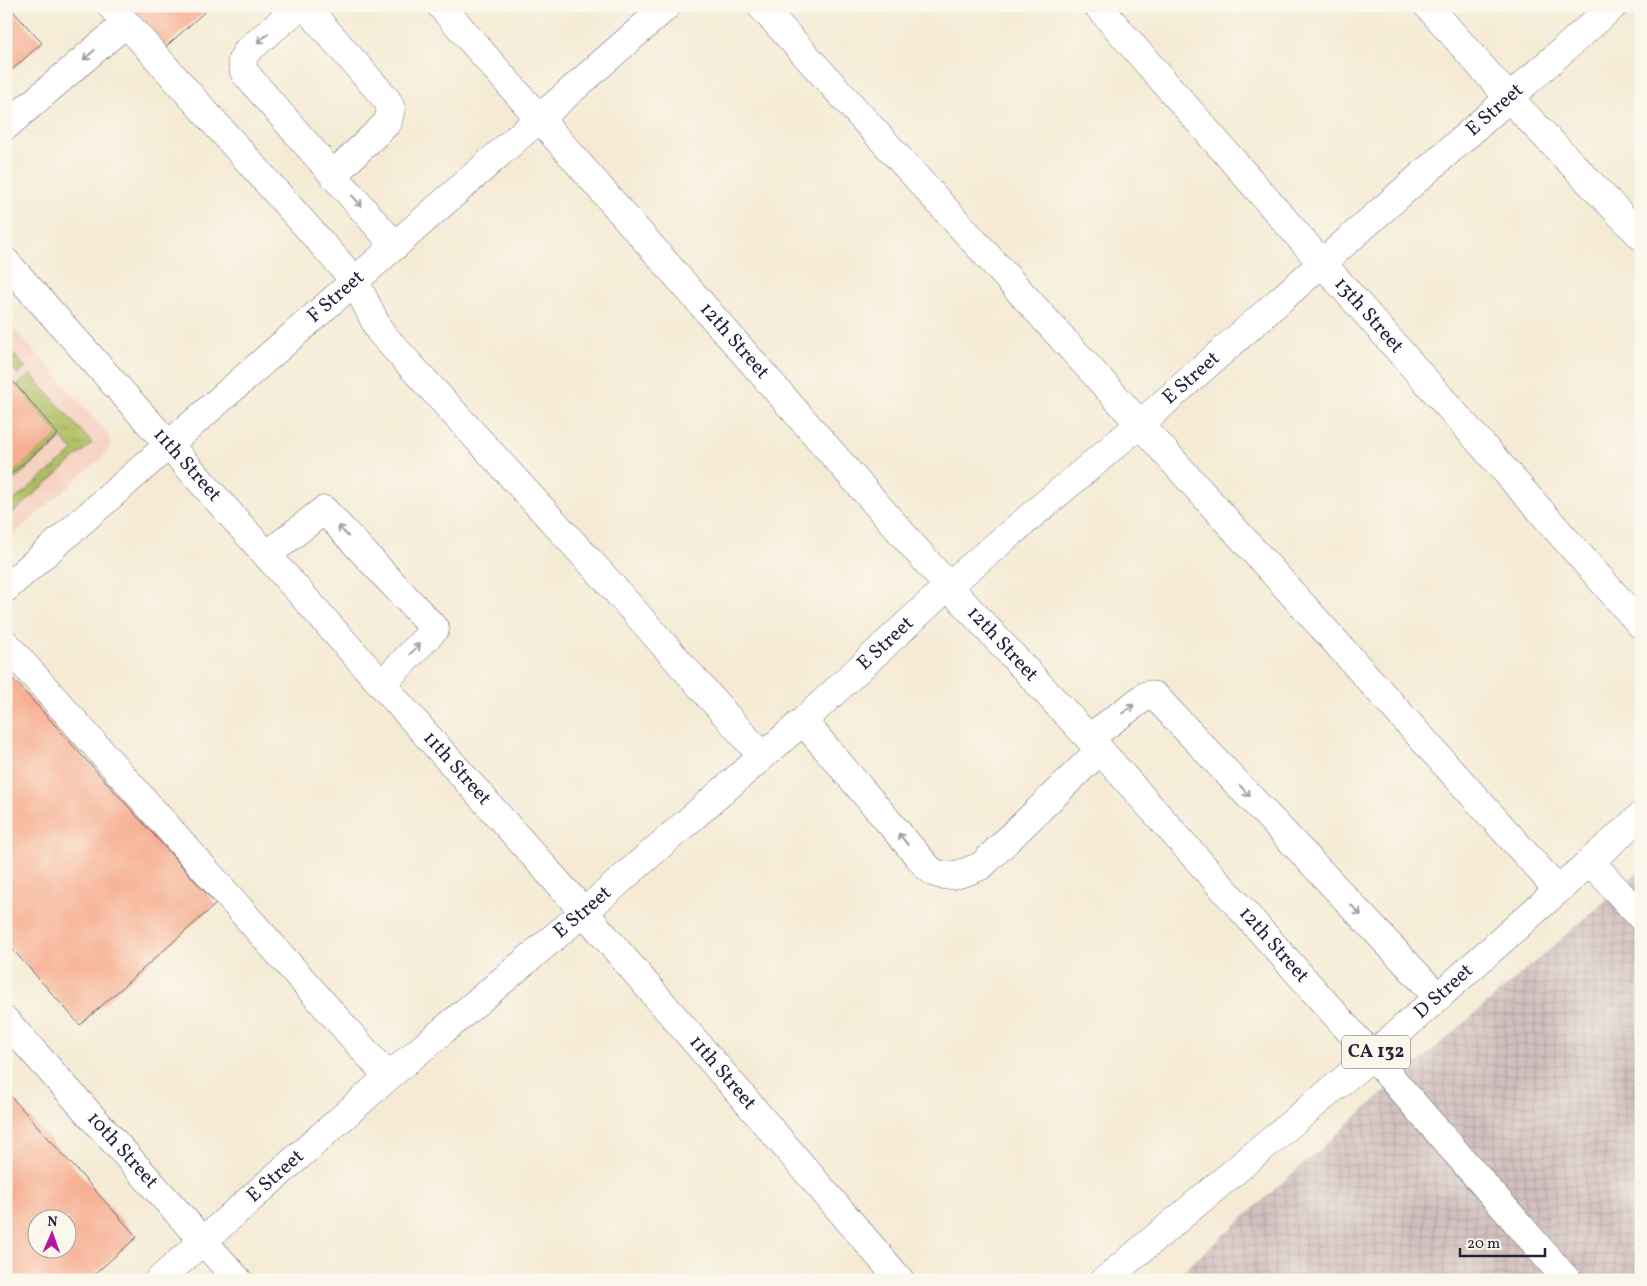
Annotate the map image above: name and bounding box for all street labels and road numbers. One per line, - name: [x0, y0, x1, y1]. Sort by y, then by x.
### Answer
- street label: E Street: [1460, 77, 1530, 143]
- street label: F Street: [302, 264, 371, 330]
- street label: 13th Street: [1327, 271, 1410, 360]
- street label: 12th Street: [692, 296, 775, 386]
- street label: E Street: [1157, 345, 1227, 412]
- street label: 11th Street: [146, 422, 227, 509]
- street label: 12th Street: [960, 600, 1044, 688]
- street label: E Street: [851, 610, 920, 677]
- street label: 11th Street: [416, 725, 497, 812]
- street label: E Street: [548, 880, 618, 946]
- street label: 12th Street: [1232, 901, 1315, 990]
- street label: D Street: [1408, 958, 1480, 1026]
- street label: 11th Street: [682, 1029, 762, 1117]
- road number: CA 132: [1342, 1036, 1410, 1068]
- street label: 10th Street: [80, 1106, 164, 1195]
- street label: E Street: [241, 1143, 311, 1210]

